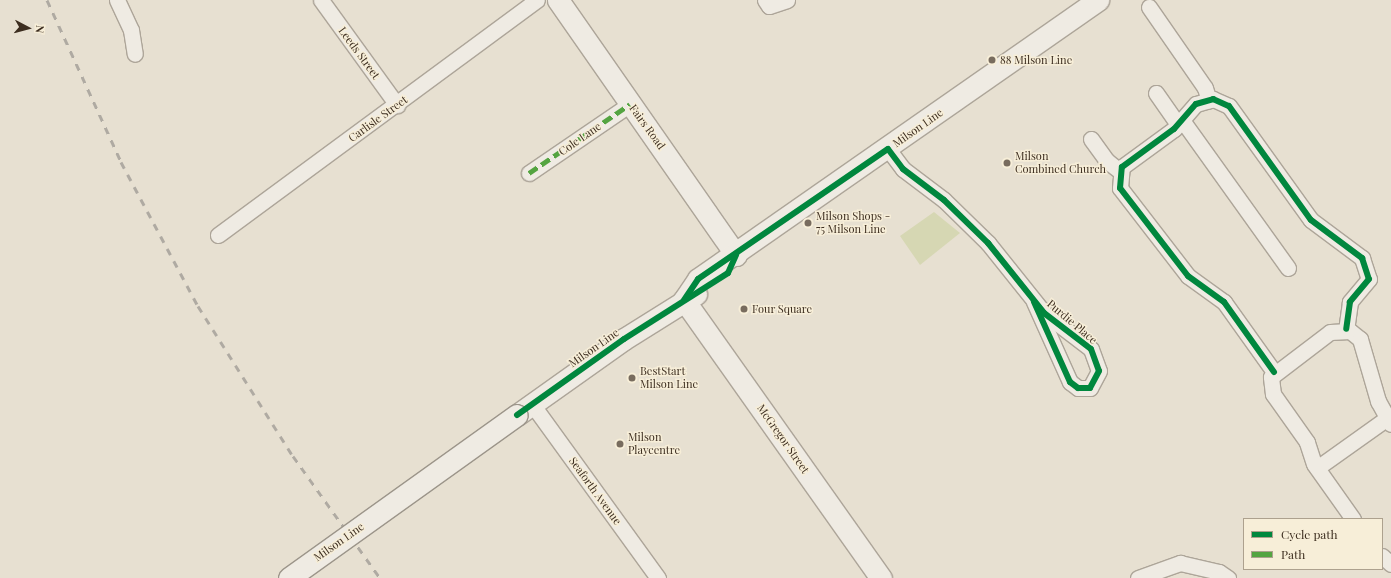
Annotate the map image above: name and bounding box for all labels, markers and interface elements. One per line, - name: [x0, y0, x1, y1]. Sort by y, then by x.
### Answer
- north arrow: [8, 8, 48, 48]
- street label: Leeds Street: [336, 24, 382, 82]
- text: N: [33, 25, 48, 34]
- place label: 88 Milson Line: [1000, 53, 1072, 67]
- marker: 88 Milson Line: [987, 55, 997, 65]
- street label: Carlisle Street: [346, 93, 410, 145]
- street label: Fairs Road: [626, 102, 668, 152]
- street label: Milson Line: [890, 106, 946, 150]
- street label: Cole Lane: [556, 120, 604, 158]
- place label: Milson Combined Church: [1015, 150, 1106, 176]
- marker: Milson Combined Church: [1002, 158, 1012, 168]
- place label: Milson Shops - 75 Milson Line: [816, 210, 890, 236]
- marker: Milson Shops - 75 Milson Line: [803, 218, 813, 228]
- street label: Purdie Place: [1044, 297, 1100, 347]
- place label: Four Square: [752, 302, 812, 316]
- marker: Four Square: [739, 304, 749, 314]
- street label: Milson Line: [566, 326, 622, 370]
- place label: BestStart Milson Line: [640, 365, 698, 391]
- marker: BestStart Milson Line: [627, 373, 637, 383]
- street label: McGregor Street: [754, 402, 812, 476]
- place label: Milson Playcentre: [628, 431, 680, 457]
- marker: Milson Playcentre: [615, 439, 625, 449]
- street label: Seaforth Avenue: [566, 454, 624, 528]
- legend: [1243, 518, 1383, 570]
- street label: Milson Line: [311, 520, 367, 564]
- text: Cycle path: [1281, 526, 1338, 542]
- text: Path: [1281, 546, 1305, 562]

